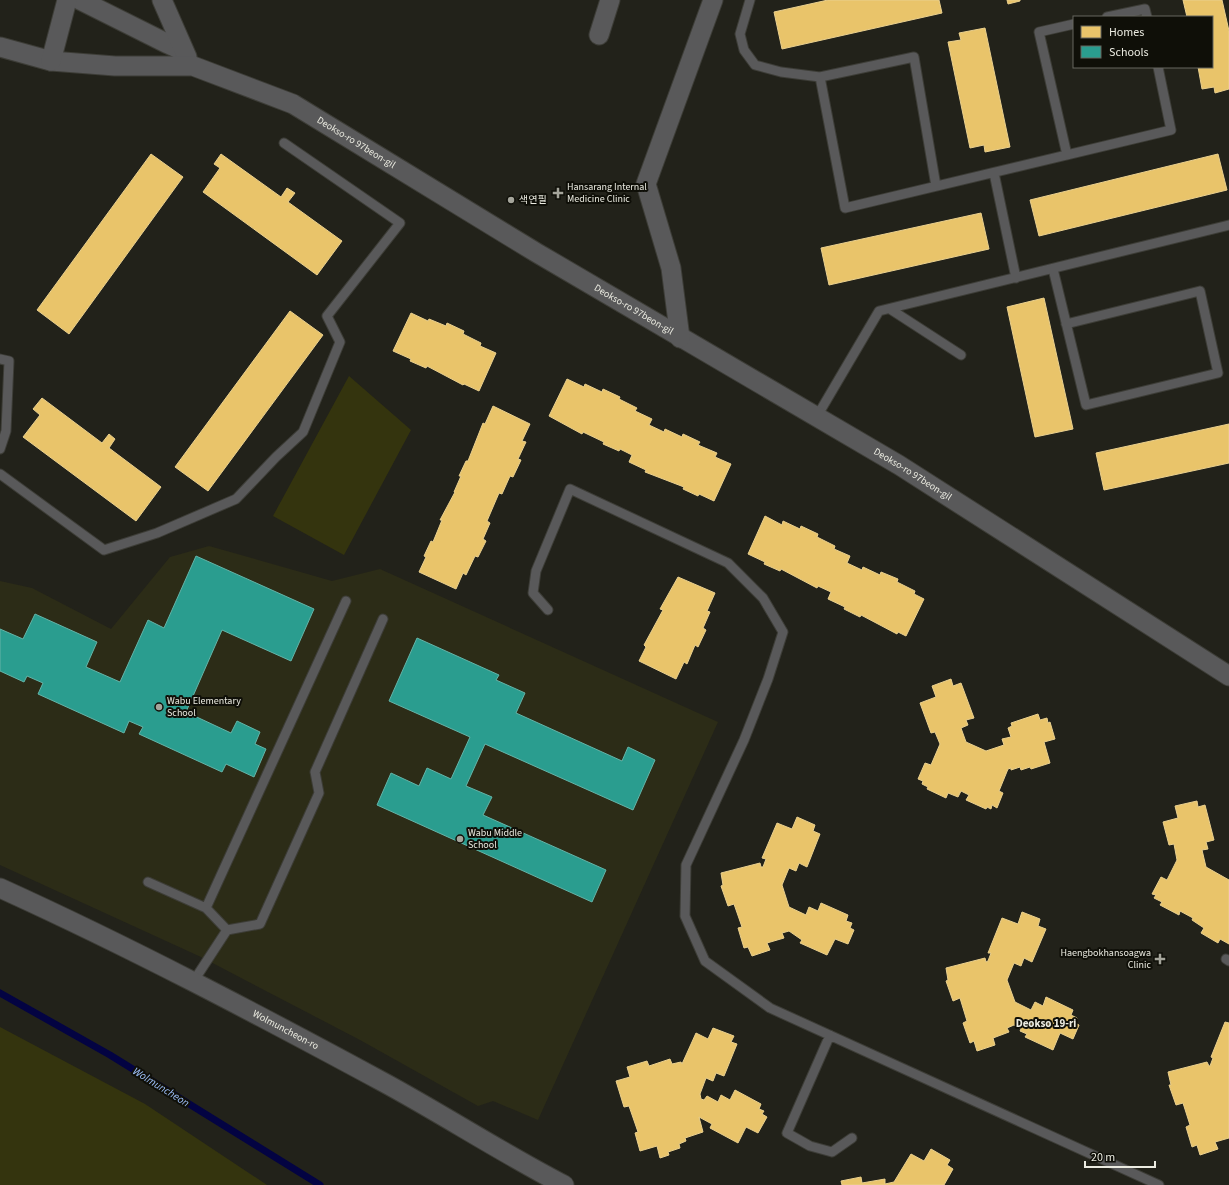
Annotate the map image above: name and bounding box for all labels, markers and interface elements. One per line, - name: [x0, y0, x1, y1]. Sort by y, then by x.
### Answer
- legend: [1073, 16, 1213, 68]
- text: Homes: [1109, 24, 1144, 41]
- text: Schools: [1109, 44, 1149, 61]
- street label: Deokso-ro 97beon-gil: [314, 113, 398, 172]
- place label: Hansarang Internal Medicine Clinic: [567, 180, 647, 206]
- marker: Hansarang Internal Medicine Clinic: [552, 187, 564, 199]
- place label: 색연필: [519, 193, 547, 207]
- marker: 색연필: [506, 195, 516, 205]
- street label: Deokso-ro 97beon-gil: [591, 281, 676, 339]
- street label: Deokso-ro 97beon-gil: [871, 445, 955, 504]
- place label: Wabu Elementary School: [167, 694, 241, 720]
- marker: Wabu Elementary School: [154, 702, 164, 712]
- place label: Wabu Middle School: [468, 826, 522, 852]
- marker: Wabu Middle School: [455, 834, 465, 844]
- place label: Haengbokhansoagwa Clinic: [1060, 946, 1151, 972]
- marker: Haengbokhansoagwa Clinic: [1154, 953, 1166, 965]
- street label: Wolmuncheon-ro: [250, 1007, 321, 1053]
- district label: Deokso 19-ri: [1016, 1016, 1076, 1031]
- water label: Wolmuncheon: [130, 1064, 192, 1110]
- scale bar: [1085, 1143, 1155, 1169]
- text: 20 m: [1091, 1149, 1115, 1166]

